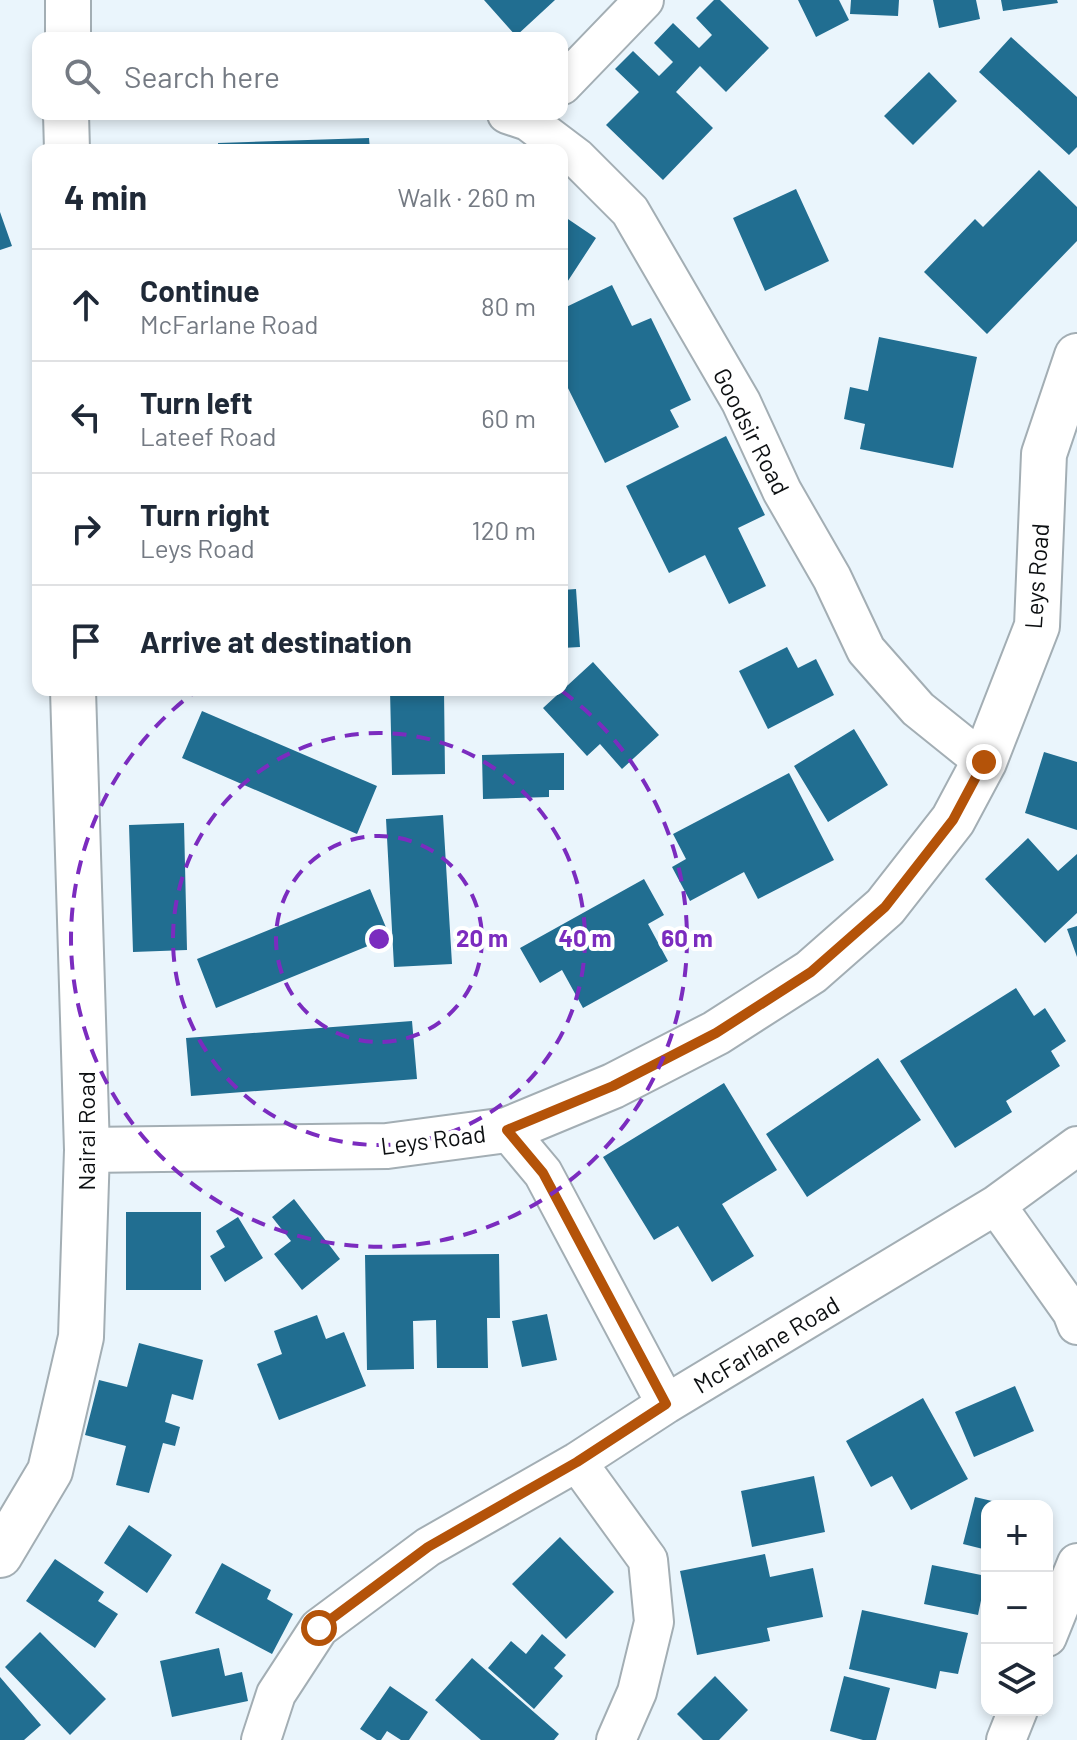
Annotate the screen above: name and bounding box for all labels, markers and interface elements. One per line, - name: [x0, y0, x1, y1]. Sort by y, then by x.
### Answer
- search box: [32, 32, 568, 120]
- icon: search: [60, 54, 104, 98]
- text: Search here: [124, 58, 280, 94]
- text: 4 min: [64, 176, 147, 217]
- text: Walk · 260 m: [398, 181, 536, 212]
- text: Continue: [140, 272, 260, 308]
- icon: ahead: [64, 283, 108, 327]
- text: 80 m: [481, 290, 536, 321]
- text: McFarlane Road: [140, 308, 318, 339]
- street label: Goodsir Road: [708, 363, 796, 499]
- text: Turn left: [140, 384, 253, 420]
- icon: left: [64, 395, 108, 439]
- text: 60 m: [481, 402, 536, 433]
- text: Lateef Road: [140, 420, 277, 451]
- text: Turn right: [140, 496, 270, 532]
- icon: right: [64, 507, 108, 551]
- text: 120 m: [472, 514, 536, 545]
- street label: Leys Road: [1018, 522, 1054, 630]
- text: Leys Road: [140, 532, 255, 563]
- icon: arrive: [64, 619, 108, 663]
- text: Arrive at destination: [140, 623, 412, 659]
- route end: [966, 744, 1002, 780]
- text: 20 m: [456, 923, 508, 952]
- text: 40 m: [558, 923, 612, 952]
- text: 60 m: [661, 923, 713, 952]
- centre of rings: [365, 925, 393, 953]
- street label: Nairai Road: [71, 1071, 100, 1191]
- street label: Leys Road: [379, 1118, 487, 1160]
- street label: McFarlane Road: [688, 1289, 844, 1399]
- map controls: [981, 1500, 1053, 1716]
- button: +: [981, 1500, 1053, 1572]
- button: −: [981, 1572, 1053, 1644]
- route start: [301, 1610, 337, 1646]
- button: layers: [981, 1644, 1053, 1716]

